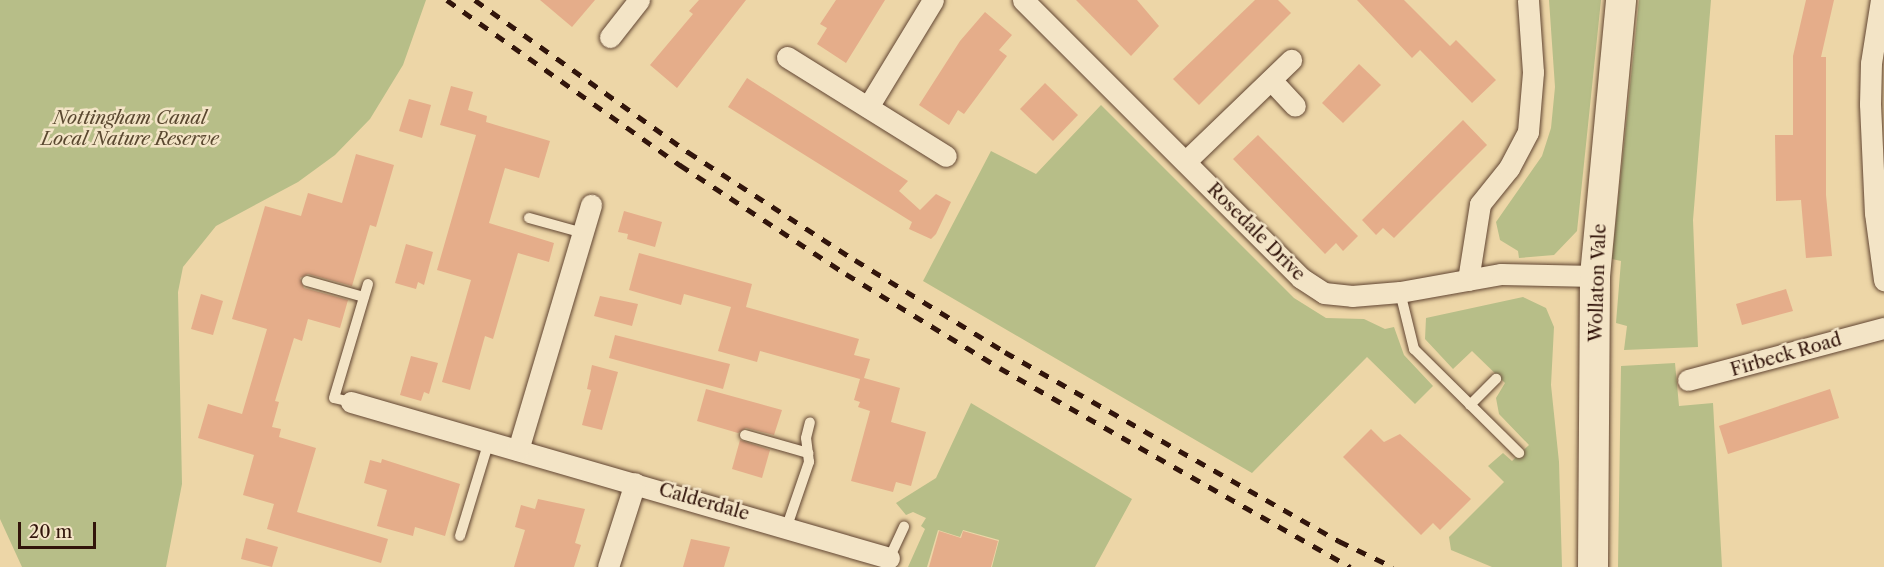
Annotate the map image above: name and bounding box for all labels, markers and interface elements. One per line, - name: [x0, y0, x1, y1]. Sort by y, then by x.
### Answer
- park label: Nottingham Canal Local Nature Reserve: [41, 108, 219, 150]
- street label: Rosedale Drive: [1203, 179, 1309, 285]
- street label: Wollaton Vale: [1585, 223, 1611, 343]
- street label: Firbeck Road: [1728, 329, 1844, 381]
- street label: Calderdale: [656, 479, 752, 525]
- scale bar: [21, 510, 99, 548]
- text: 20 m: [29, 521, 72, 543]

